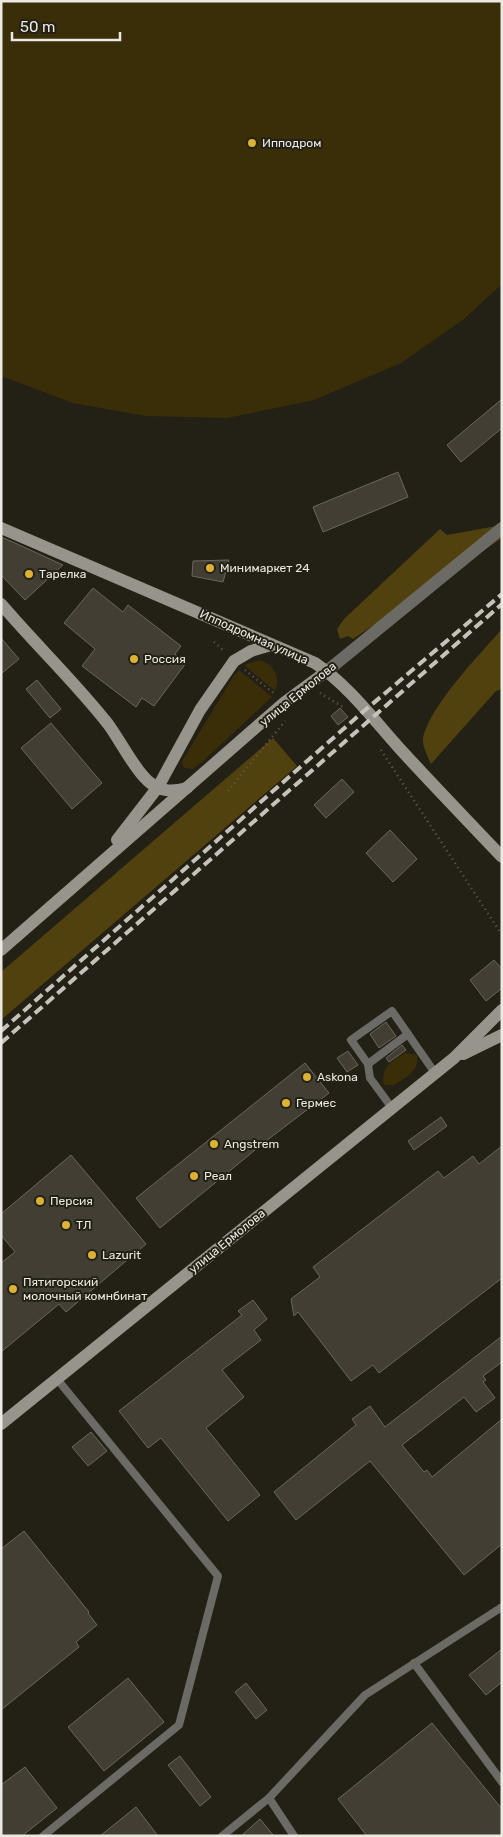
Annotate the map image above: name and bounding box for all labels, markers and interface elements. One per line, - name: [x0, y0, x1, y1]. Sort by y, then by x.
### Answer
- scale bar: [12, 10, 120, 42]
- text: 50 m: [20, 18, 55, 36]
- place label: Ипподpом: [262, 136, 321, 150]
- marker: Ипподpом: [246, 137, 258, 149]
- place label: Минимаркет 24: [220, 561, 310, 575]
- marker: Минимаркет 24: [204, 562, 216, 574]
- place label: Тарелка: [39, 567, 86, 581]
- marker: Тарелка: [23, 568, 35, 580]
- street label: Ипподромная улица: [198, 607, 310, 667]
- place label: Россия: [144, 652, 186, 666]
- marker: Россия: [128, 653, 140, 665]
- street label: улица Ермолова: [257, 659, 339, 729]
- place label: Askona: [317, 1070, 358, 1084]
- marker: Askona: [301, 1071, 313, 1083]
- place label: Гермес: [296, 1096, 337, 1110]
- marker: Гермес: [280, 1097, 292, 1109]
- place label: Angstrem: [224, 1137, 279, 1151]
- marker: Angstrem: [208, 1138, 220, 1150]
- place label: Реал: [204, 1169, 232, 1183]
- marker: Реал: [188, 1170, 200, 1182]
- place label: Персия: [50, 1194, 93, 1208]
- marker: Персия: [34, 1195, 46, 1207]
- street label: улица Ермолова: [186, 1206, 268, 1276]
- place label: ТЛ: [76, 1218, 91, 1232]
- marker: ТЛ: [60, 1219, 72, 1231]
- place label: Lazurit: [102, 1248, 141, 1262]
- marker: Lazurit: [86, 1249, 98, 1261]
- place label: Пятигорский молочный комнбинат: [23, 1275, 147, 1303]
- marker: Пятигорский молочный комнбинат: [7, 1283, 19, 1295]

